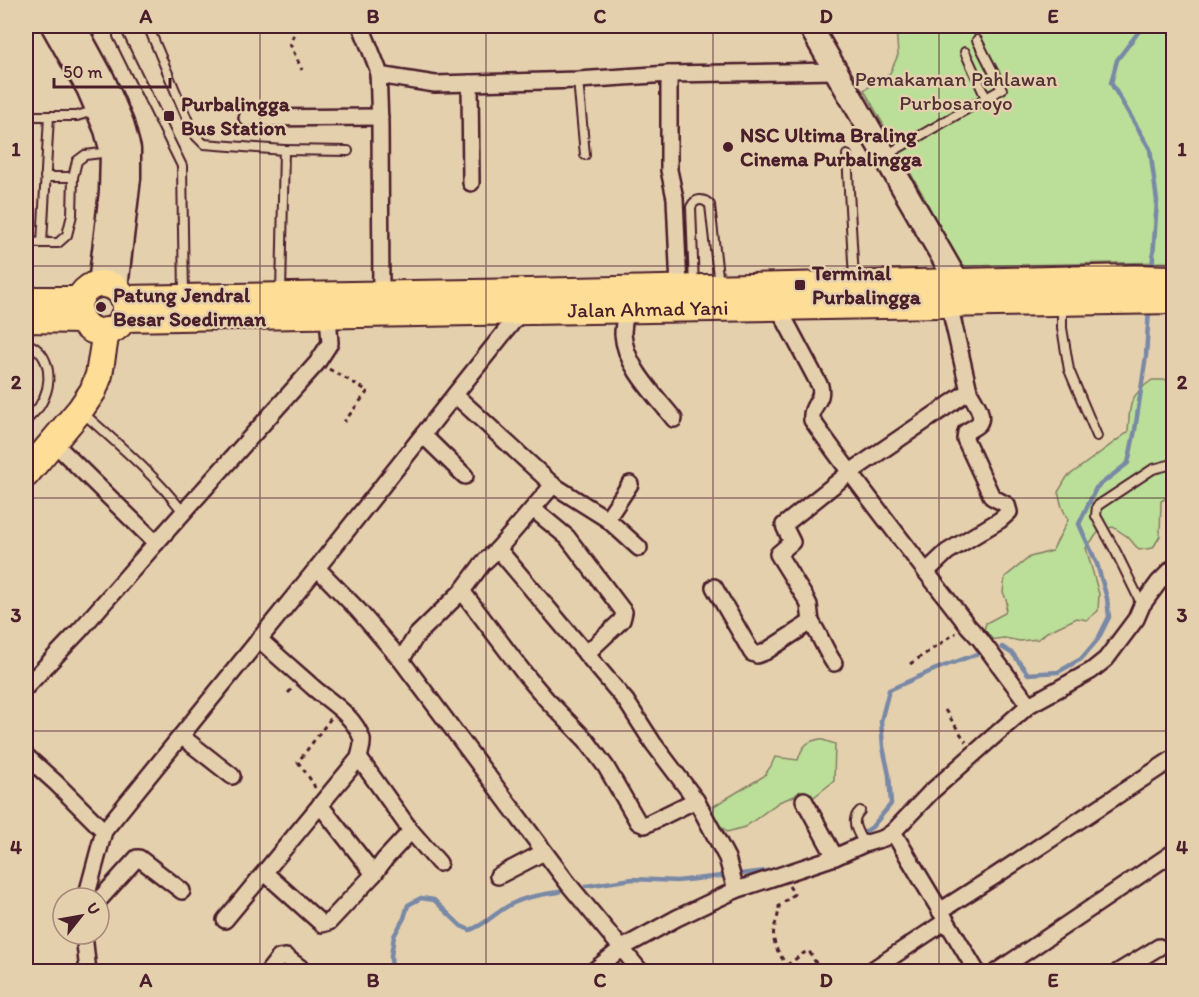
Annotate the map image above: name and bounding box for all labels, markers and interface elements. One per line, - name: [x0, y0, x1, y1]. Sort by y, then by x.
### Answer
- text: A: [139, 4, 153, 28]
- text: B: [367, 4, 380, 28]
- text: C: [594, 4, 607, 28]
- text: D: [819, 4, 833, 28]
- text: E: [1047, 4, 1059, 28]
- scale bar: [54, 51, 170, 89]
- text: 50 m: [63, 61, 103, 83]
- park label: Pemakaman Pahlawan Purbosaroyo: [855, 66, 1057, 115]
- place label: Purbalingga Bus Station: [181, 91, 291, 140]
- marker: Purbalingga Bus Station: [162, 109, 176, 123]
- place label: NSC Ultima Braling Cinema Purbalingga: [740, 122, 923, 172]
- text: 1: [11, 137, 21, 161]
- text: 1: [1177, 137, 1187, 161]
- marker: NSC Ultima Braling Cinema Purbalingga: [721, 140, 735, 154]
- place label: Terminal Purbalingga: [811, 260, 922, 310]
- marker: Terminal Purbalingga: [793, 278, 807, 292]
- place label: Patung Jendral Besar Soedirman: [113, 282, 266, 331]
- street label: Jalan Ahmad Yani: [567, 295, 729, 322]
- marker: Patung Jendral Besar Soedirman: [94, 300, 108, 314]
- text: 2: [11, 370, 22, 394]
- text: 2: [1177, 370, 1188, 394]
- text: 3: [11, 603, 22, 627]
- text: 3: [1177, 603, 1188, 627]
- text: 4: [10, 835, 22, 859]
- text: 4: [1176, 835, 1188, 859]
- north arrow: [51, 886, 111, 946]
- text: U: [83, 899, 104, 918]
- text: A: [139, 968, 153, 992]
- text: B: [367, 968, 380, 992]
- text: C: [594, 968, 607, 992]
- text: D: [819, 968, 833, 992]
- text: E: [1047, 968, 1059, 992]

